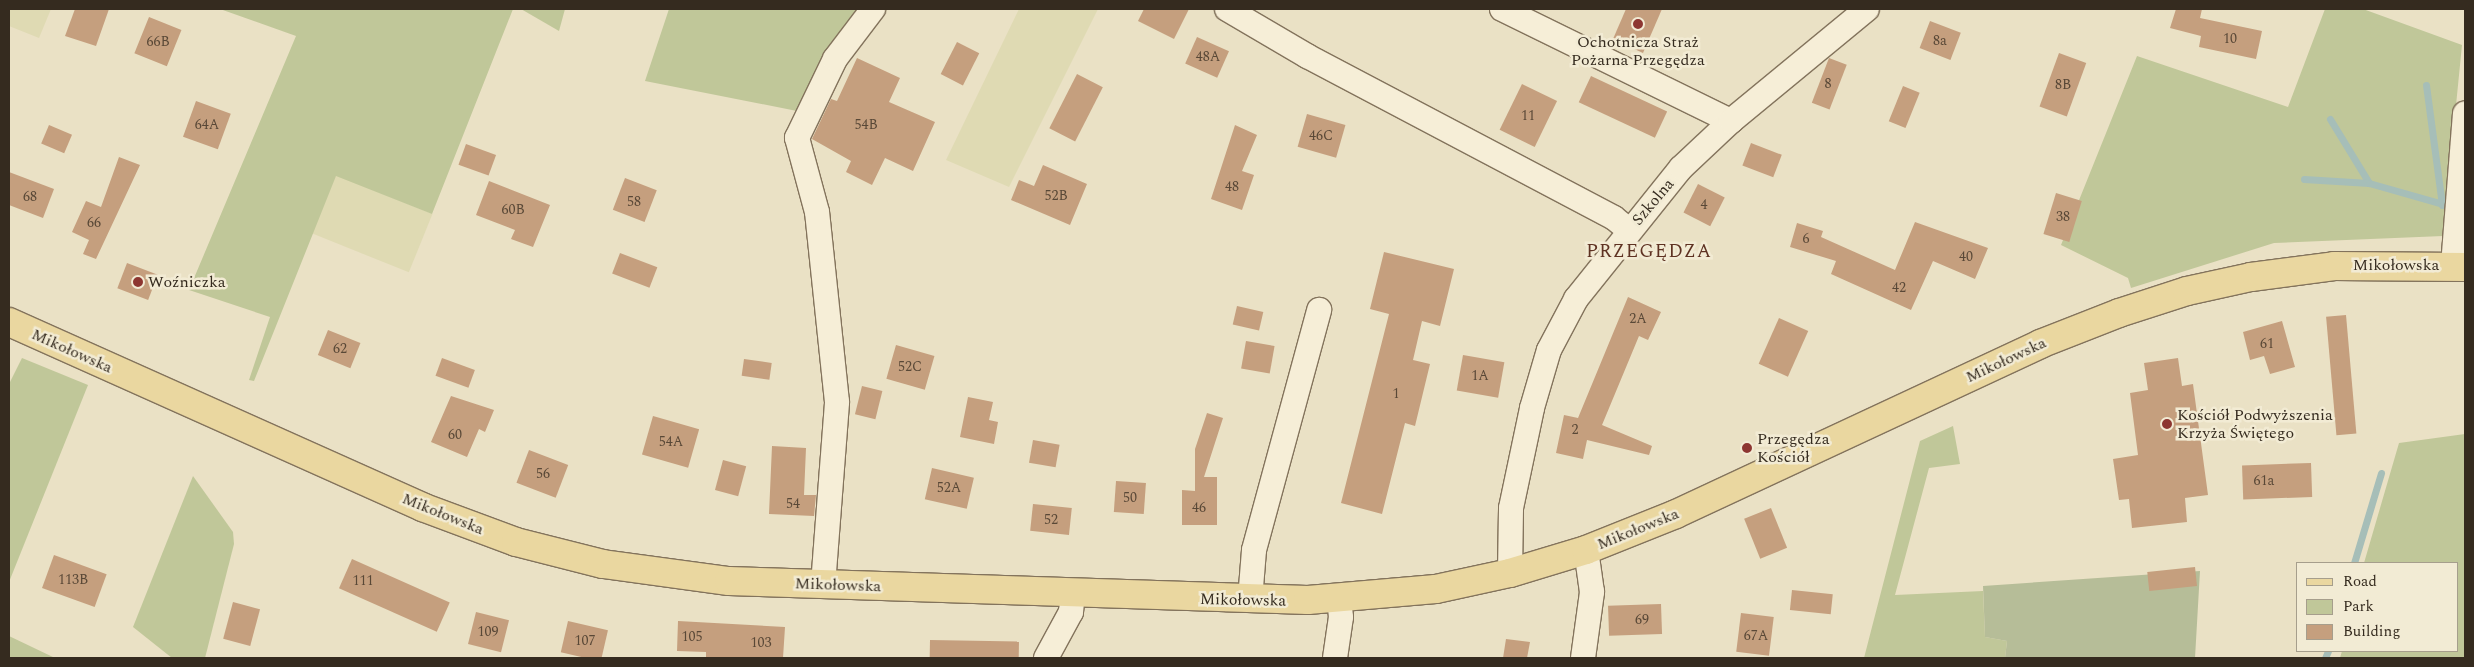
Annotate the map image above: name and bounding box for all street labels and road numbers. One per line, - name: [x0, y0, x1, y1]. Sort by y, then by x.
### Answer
- street label: Szkolna: [1628, 175, 1678, 229]
- street label: Mikołowska: [2353, 255, 2439, 275]
- street label: Mikołowska: [29, 325, 115, 377]
- street label: Mikołowska: [1963, 333, 2049, 387]
- street label: Mikołowska: [399, 489, 487, 539]
- street label: Mikołowska: [1594, 504, 1682, 554]
- street label: Mikołowska: [794, 574, 882, 596]
- street label: Mikołowska: [1200, 590, 1286, 610]

